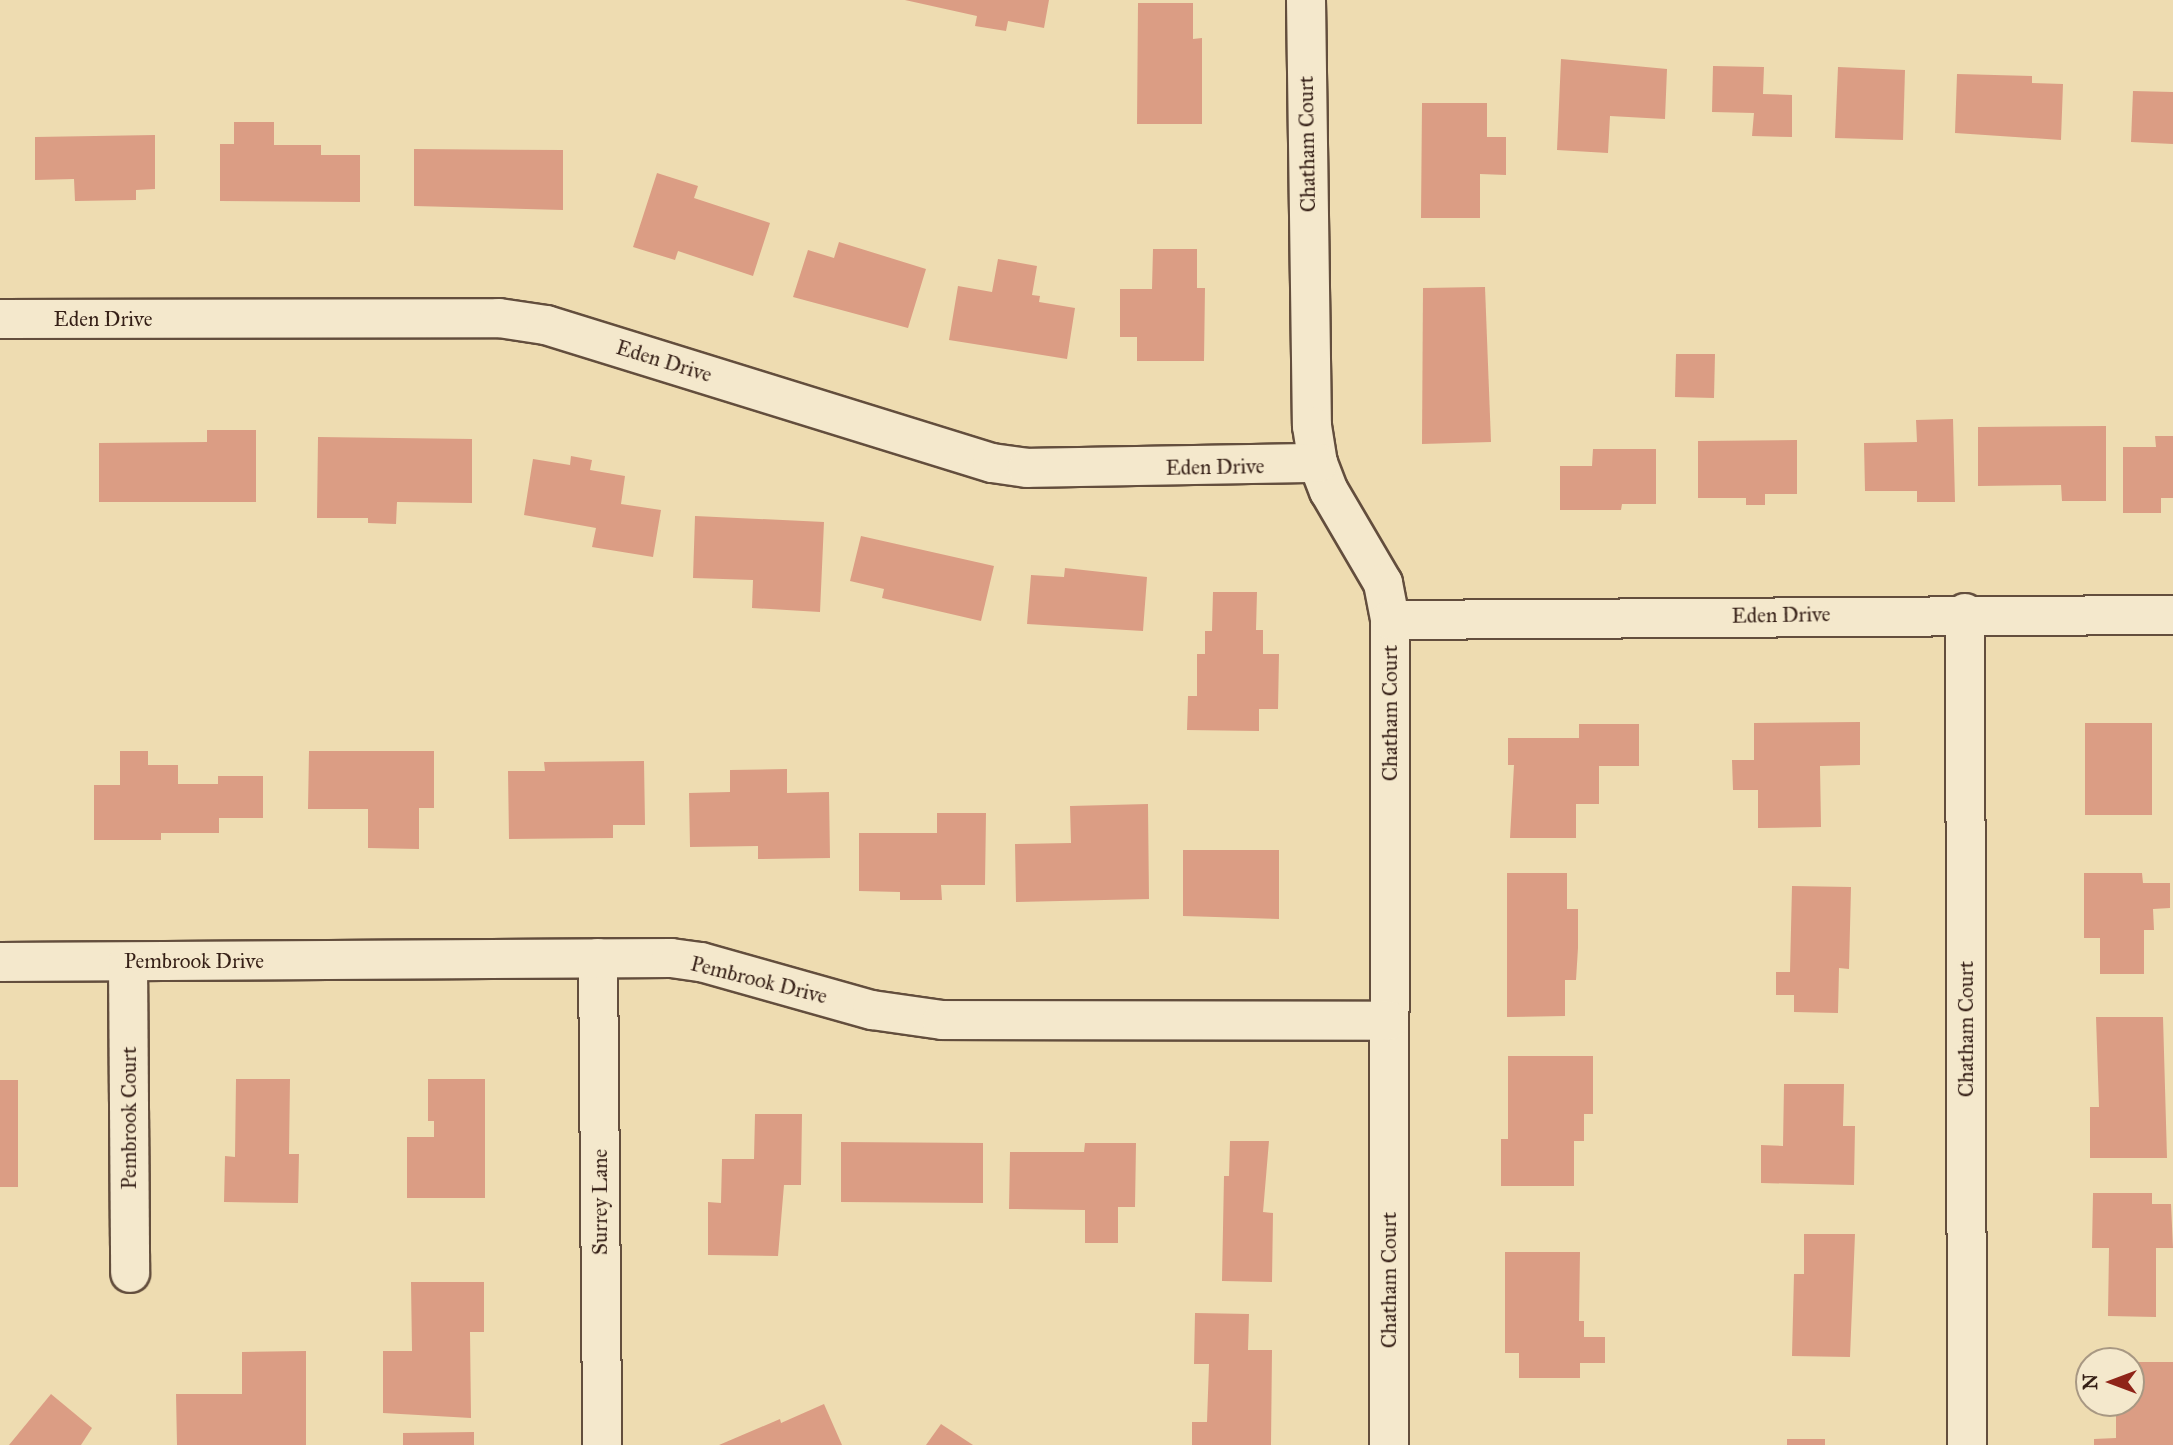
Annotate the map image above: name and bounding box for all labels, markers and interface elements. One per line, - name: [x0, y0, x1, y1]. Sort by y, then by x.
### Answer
- street label: Chatham Court: [1293, 76, 1321, 212]
- street label: Eden Drive: [54, 306, 152, 332]
- street label: Eden Drive: [613, 335, 715, 387]
- street label: Eden Drive: [1165, 454, 1265, 480]
- street label: Eden Drive: [1731, 602, 1831, 628]
- street label: Chatham Court: [1377, 645, 1403, 781]
- street label: Pembrook Drive: [124, 948, 264, 974]
- street label: Pembrook Drive: [688, 951, 830, 1009]
- street label: Chatham Court: [1953, 961, 1979, 1097]
- street label: Pembrook Court: [116, 1047, 142, 1189]
- street label: Surrey Lane: [587, 1149, 613, 1255]
- street label: Chatham Court: [1376, 1212, 1402, 1348]
- north arrow: [2075, 1347, 2145, 1417]
- text: N: [2079, 1374, 2102, 1390]

